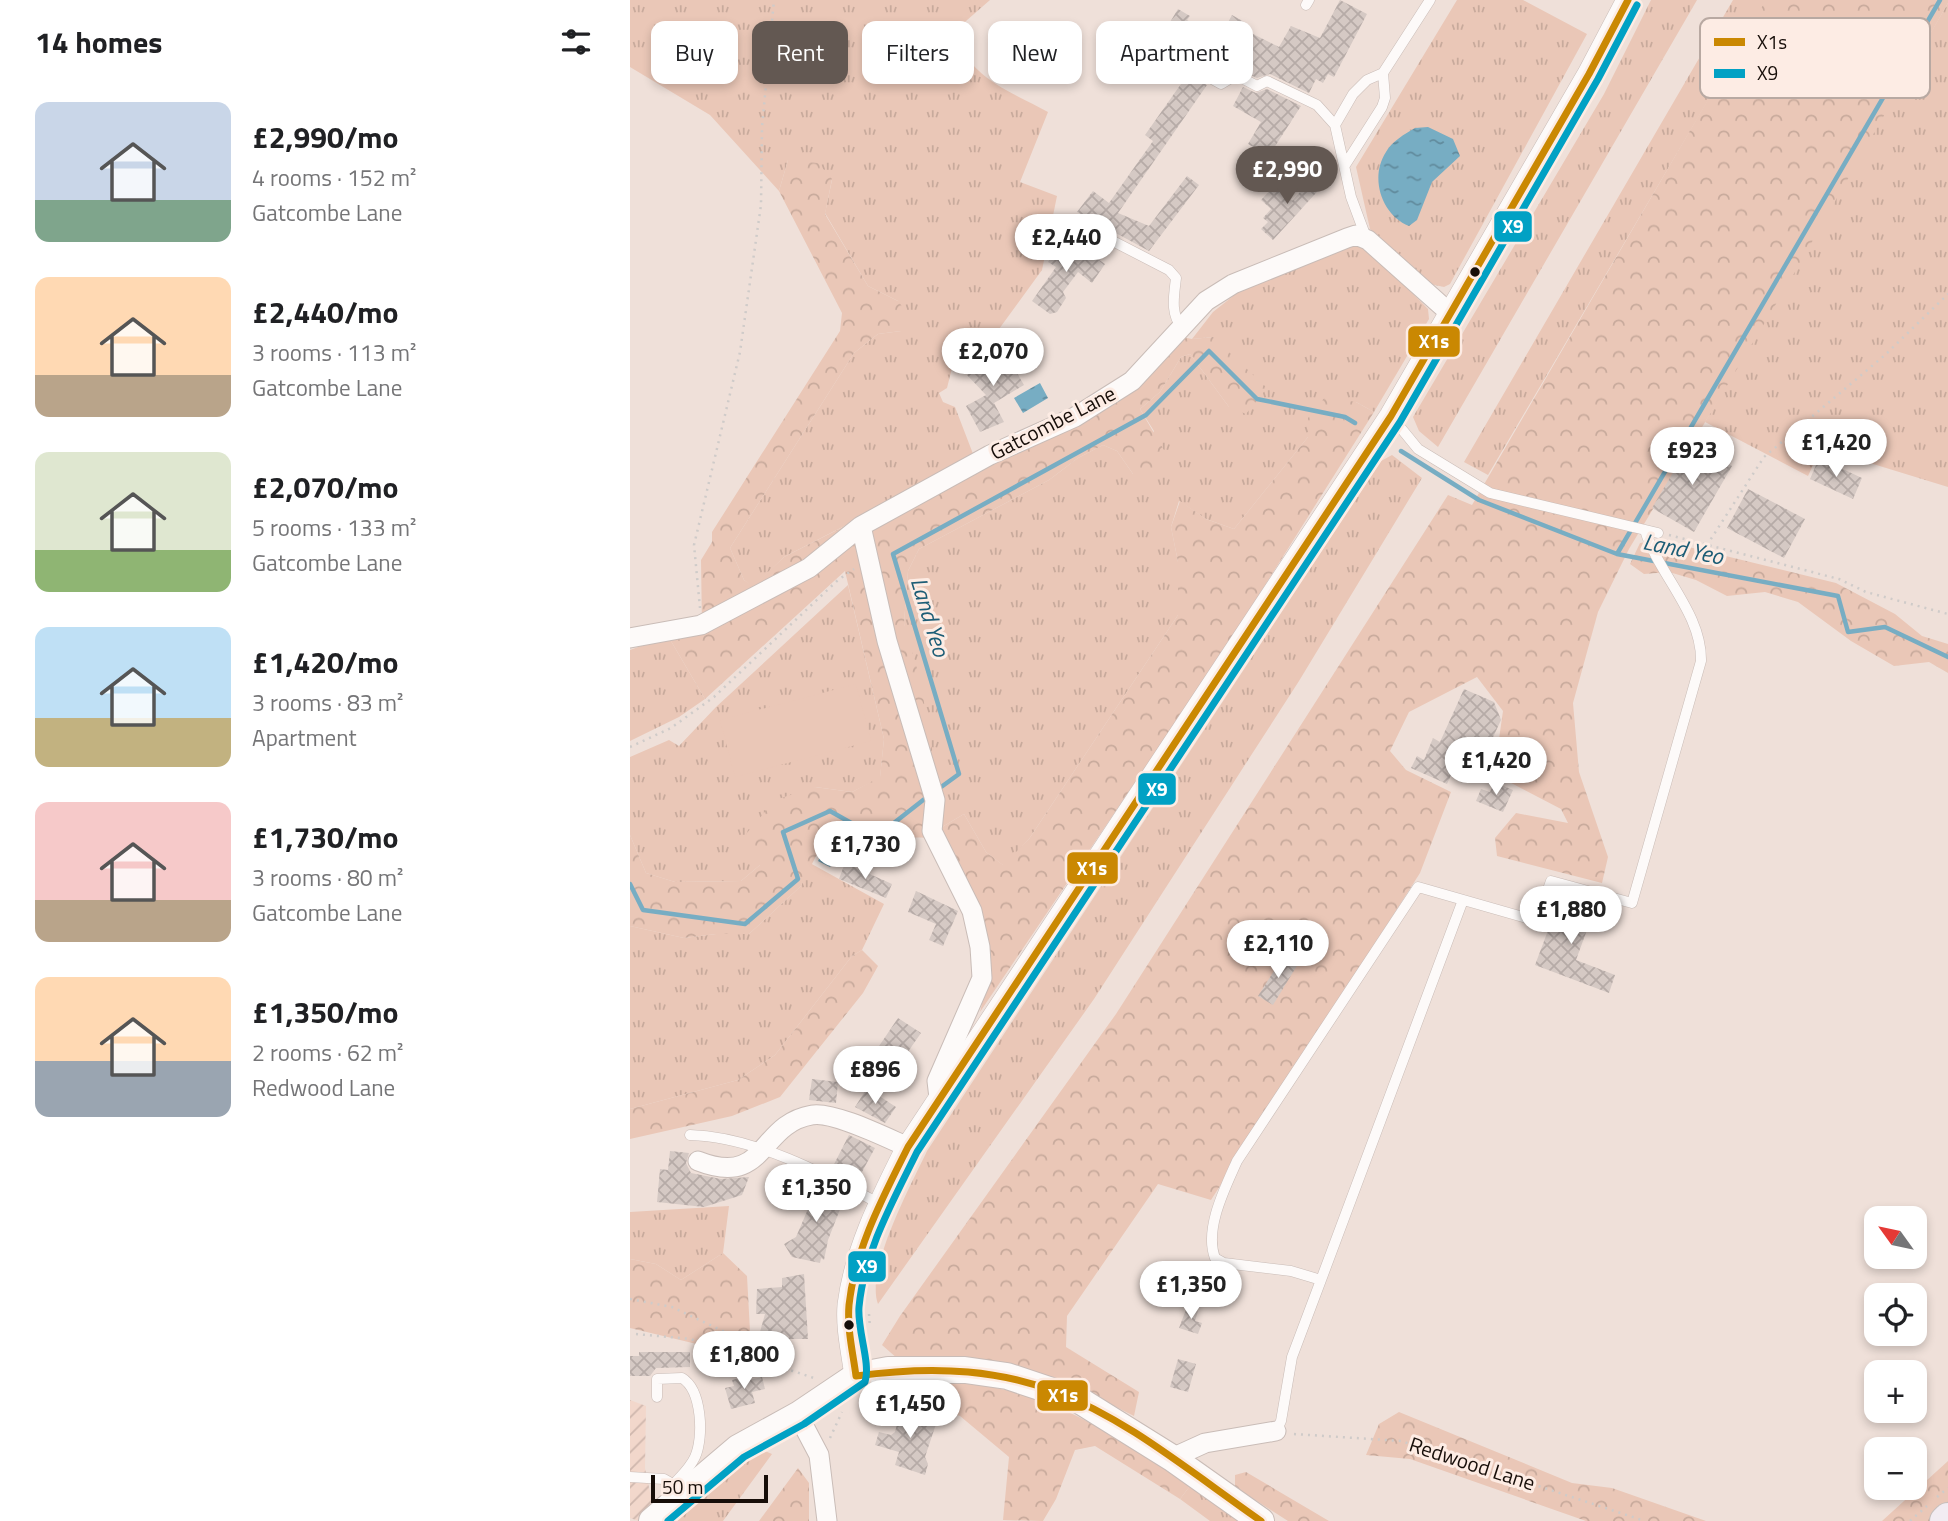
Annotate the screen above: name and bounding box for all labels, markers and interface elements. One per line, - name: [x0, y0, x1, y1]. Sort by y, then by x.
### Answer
- legend: [1700, 18, 1930, 98]
- text: 14 homes: [35, 19, 162, 65]
- chip: Buy: [651, 21, 738, 84]
- chip: Rent: [752, 21, 848, 84]
- chip: Filters: [862, 21, 974, 84]
- chip: New: [988, 21, 1082, 84]
- chip: Apartment: [1096, 21, 1253, 84]
- icon: filters: [557, 23, 595, 61]
- text: X1s: [1757, 27, 1787, 56]
- text: X9: [1757, 58, 1778, 87]
- text: £2,990/mo: [252, 114, 398, 160]
- icon: home: [91, 130, 175, 214]
- pin: £2,990: [1230, 146, 1344, 206]
- text: £2,990: [1252, 151, 1322, 186]
- text: 4 rooms · 152 m²: [252, 160, 416, 195]
- text: Gatcombe Lane: [252, 195, 402, 230]
- line badge: X9: [1493, 210, 1533, 243]
- text: X9: [1502, 211, 1524, 240]
- pin: £2,440: [1009, 215, 1123, 274]
- text: £2,440: [1031, 219, 1101, 254]
- unlabelled marker: [1468, 265, 1482, 279]
- text: £2,440/mo: [252, 289, 398, 335]
- icon: home: [91, 305, 175, 389]
- line badge: X1s: [1407, 325, 1461, 358]
- text: X1s: [1419, 326, 1449, 355]
- pin: £2,070: [936, 328, 1050, 388]
- text: £2,070: [958, 333, 1028, 368]
- text: 3 rooms · 113 m²: [252, 335, 416, 370]
- text: Gatcombe Lane: [252, 370, 402, 405]
- street label: Gatcombe Lane: [984, 377, 1121, 468]
- pin: £1,420: [1779, 420, 1893, 479]
- text: £1,420: [1801, 424, 1871, 459]
- pin: £923: [1651, 428, 1733, 487]
- text: £923: [1666, 432, 1718, 467]
- text: £2,070/mo: [252, 464, 398, 510]
- icon: home: [91, 480, 175, 564]
- text: 5 rooms · 133 m²: [252, 510, 416, 545]
- water label: Land Yeo: [1640, 524, 1727, 574]
- text: Gatcombe Lane: [252, 545, 402, 580]
- water label: Land Yeo: [902, 573, 959, 661]
- text: £1,420/mo: [252, 639, 398, 685]
- icon: home: [91, 655, 175, 739]
- text: 3 rooms · 83 m²: [252, 685, 403, 720]
- text: Apartment: [252, 720, 357, 755]
- pin: £1,420: [1439, 738, 1553, 797]
- text: £1,420: [1461, 742, 1531, 777]
- line badge: X9: [1137, 772, 1177, 806]
- text: X9: [1146, 774, 1168, 803]
- text: £1,730/mo: [252, 814, 398, 860]
- pin: £1,730: [808, 822, 922, 881]
- text: £1,730: [830, 826, 900, 861]
- icon: home: [91, 830, 175, 914]
- line badge: X1s: [1066, 851, 1119, 885]
- text: X1s: [1077, 853, 1107, 882]
- text: 3 rooms · 80 m²: [252, 860, 403, 895]
- pin: £1,880: [1514, 886, 1628, 946]
- text: £1,880: [1536, 891, 1606, 926]
- text: Gatcombe Lane: [252, 895, 402, 930]
- pin: £2,110: [1221, 920, 1335, 980]
- text: £2,110: [1243, 925, 1313, 960]
- text: £1,350/mo: [252, 989, 398, 1035]
- icon: home: [91, 1005, 175, 1089]
- text: 2 rooms · 62 m²: [252, 1035, 403, 1070]
- pin: £896: [834, 1046, 916, 1106]
- text: £896: [849, 1051, 901, 1086]
- text: Redwood Lane: [252, 1070, 395, 1105]
- pin: £1,350: [759, 1164, 873, 1224]
- text: £1,350: [781, 1169, 851, 1204]
- north arrow: [1864, 1206, 1927, 1269]
- map controls: [1864, 1206, 1927, 1500]
- line badge: X9: [847, 1250, 887, 1283]
- text: X9: [856, 1251, 878, 1280]
- pin: £1,350: [1134, 1262, 1248, 1321]
- text: £1,350: [1156, 1266, 1226, 1301]
- button: locate: [1864, 1283, 1927, 1346]
- unlabelled marker: [842, 1318, 856, 1332]
- pin: £1,800: [687, 1332, 801, 1391]
- text: £1,800: [709, 1336, 779, 1371]
- button: +: [1864, 1360, 1927, 1423]
- line badge: X1s: [1036, 1379, 1089, 1412]
- pin: £1,450: [853, 1380, 967, 1440]
- text: X1s: [1048, 1380, 1078, 1409]
- text: £1,450: [875, 1385, 945, 1420]
- street label: Redwood Lane: [1405, 1428, 1539, 1498]
- button: −: [1864, 1437, 1927, 1500]
- scale bar: [651, 1472, 768, 1504]
- text: 50 m: [662, 1472, 703, 1501]

